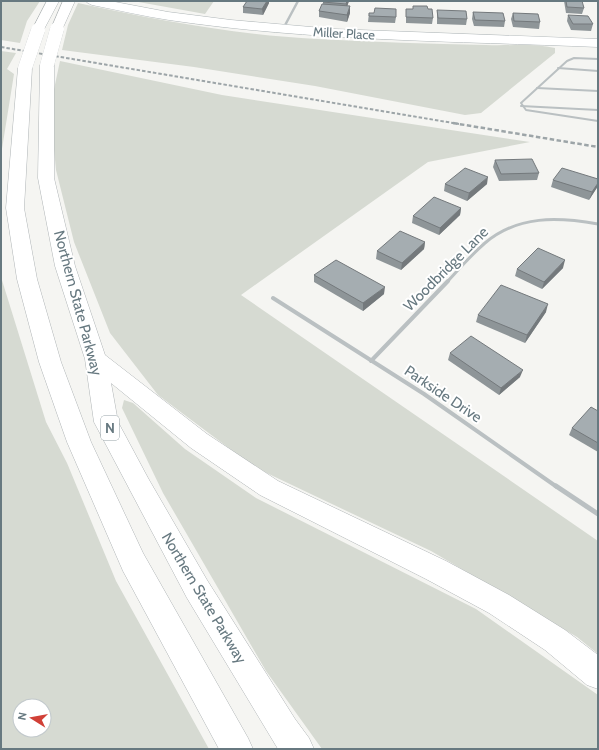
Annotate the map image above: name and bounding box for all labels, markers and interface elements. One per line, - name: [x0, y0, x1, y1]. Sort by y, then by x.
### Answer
- street label: Miller Place: [313, 23, 376, 43]
- street label: Woodbridge Lane: [400, 223, 492, 315]
- street label: Northern State Parkway: [50, 228, 106, 378]
- street label: Parkside Drive: [401, 362, 485, 427]
- road number: N: [101, 416, 119, 440]
- street label: Northern State Parkway: [158, 529, 250, 667]
- north arrow: [12, 698, 52, 738]
- text: N: [15, 711, 30, 721]

